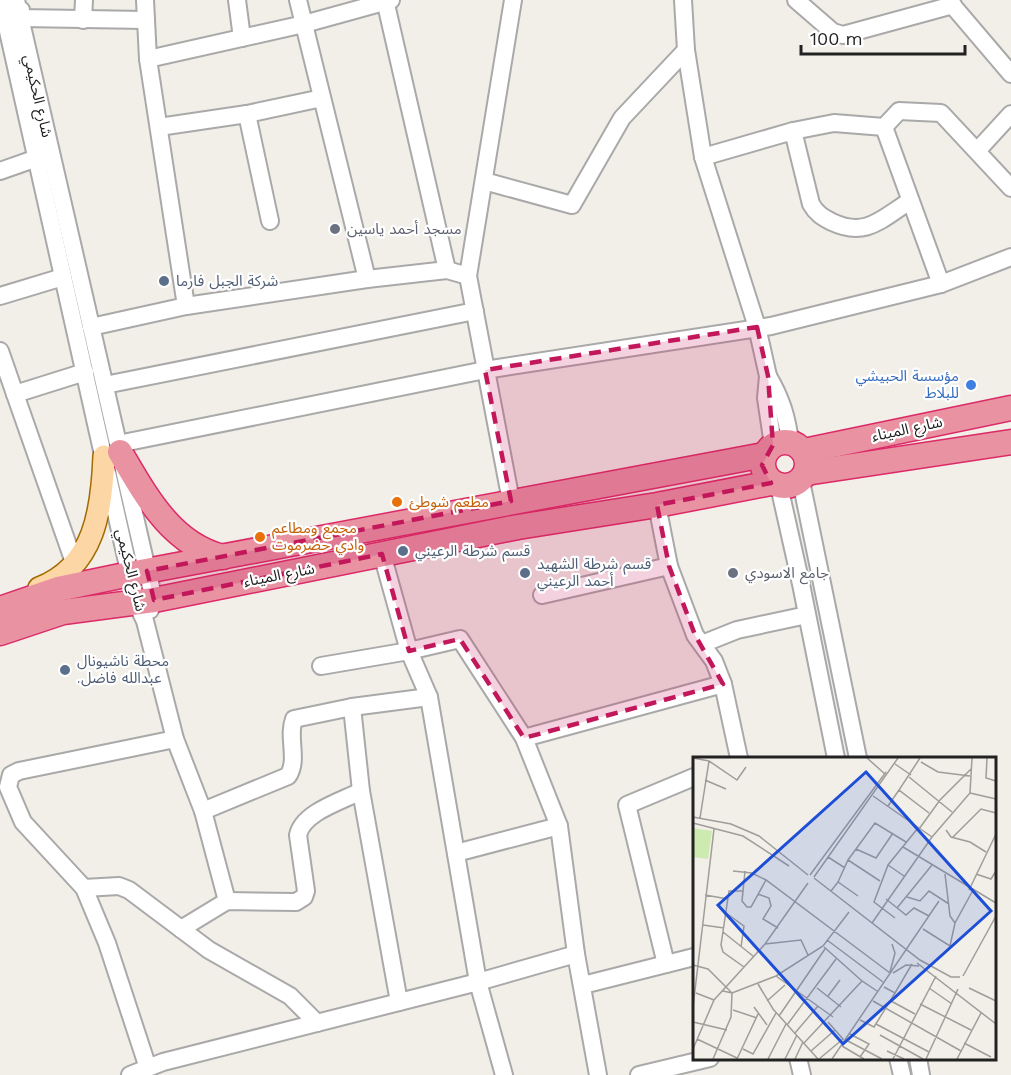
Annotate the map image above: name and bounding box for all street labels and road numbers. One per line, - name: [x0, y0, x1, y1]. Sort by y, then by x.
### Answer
- street label: شارع الحكيمي: [17, 53, 56, 140]
- street label: شارع الميناء: [870, 413, 945, 448]
- street label: شارع الحكيمي: [109, 527, 150, 614]
- street label: شارع الميناء: [242, 559, 317, 594]

